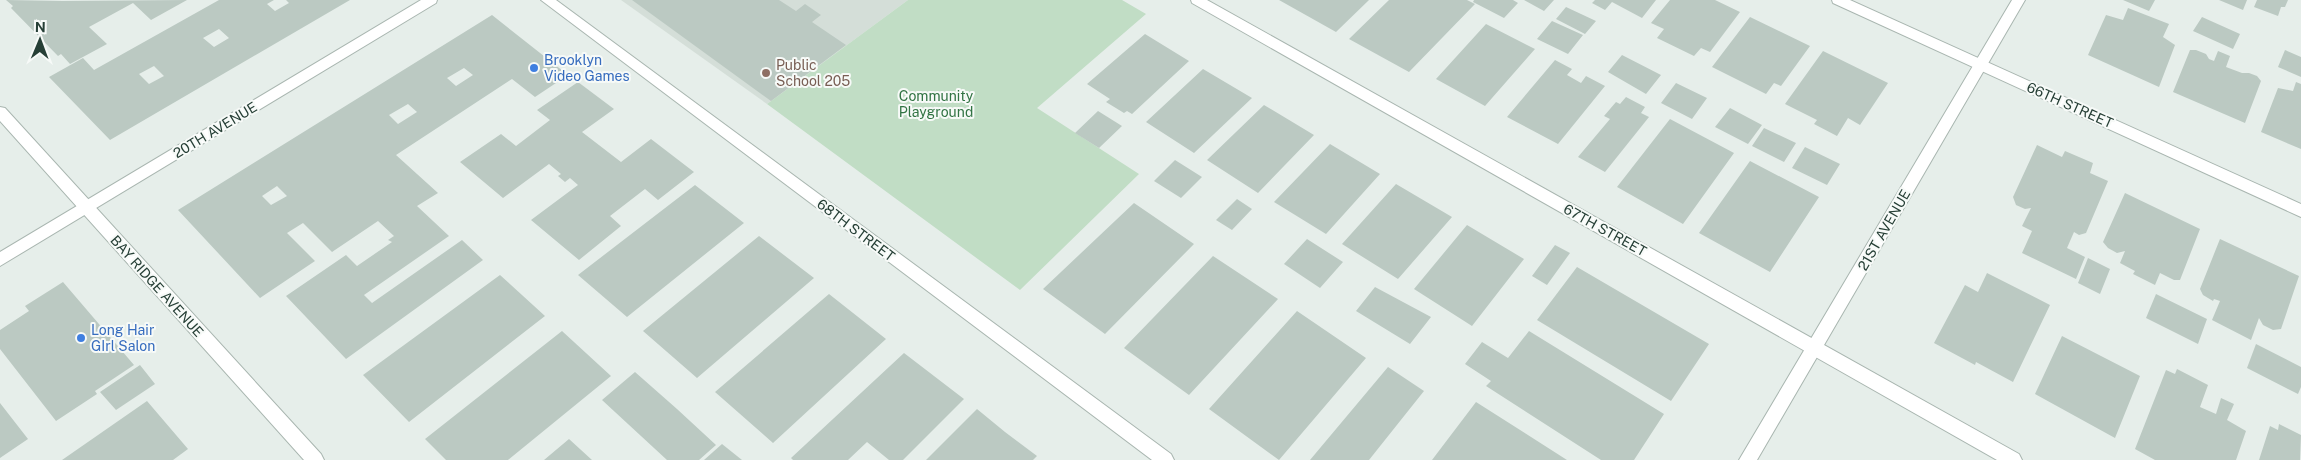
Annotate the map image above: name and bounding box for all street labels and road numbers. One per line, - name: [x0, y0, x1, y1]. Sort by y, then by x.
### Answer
- street label: 66TH STREET: [2024, 79, 2116, 131]
- street label: 20TH AVENUE: [170, 99, 260, 161]
- street label: 21ST AVENUE: [1854, 187, 1914, 273]
- street label: 68TH STREET: [814, 196, 898, 264]
- street label: 67TH STREET: [1561, 201, 1649, 259]
- street label: BAY RIDGE AVENUE: [107, 232, 207, 340]

